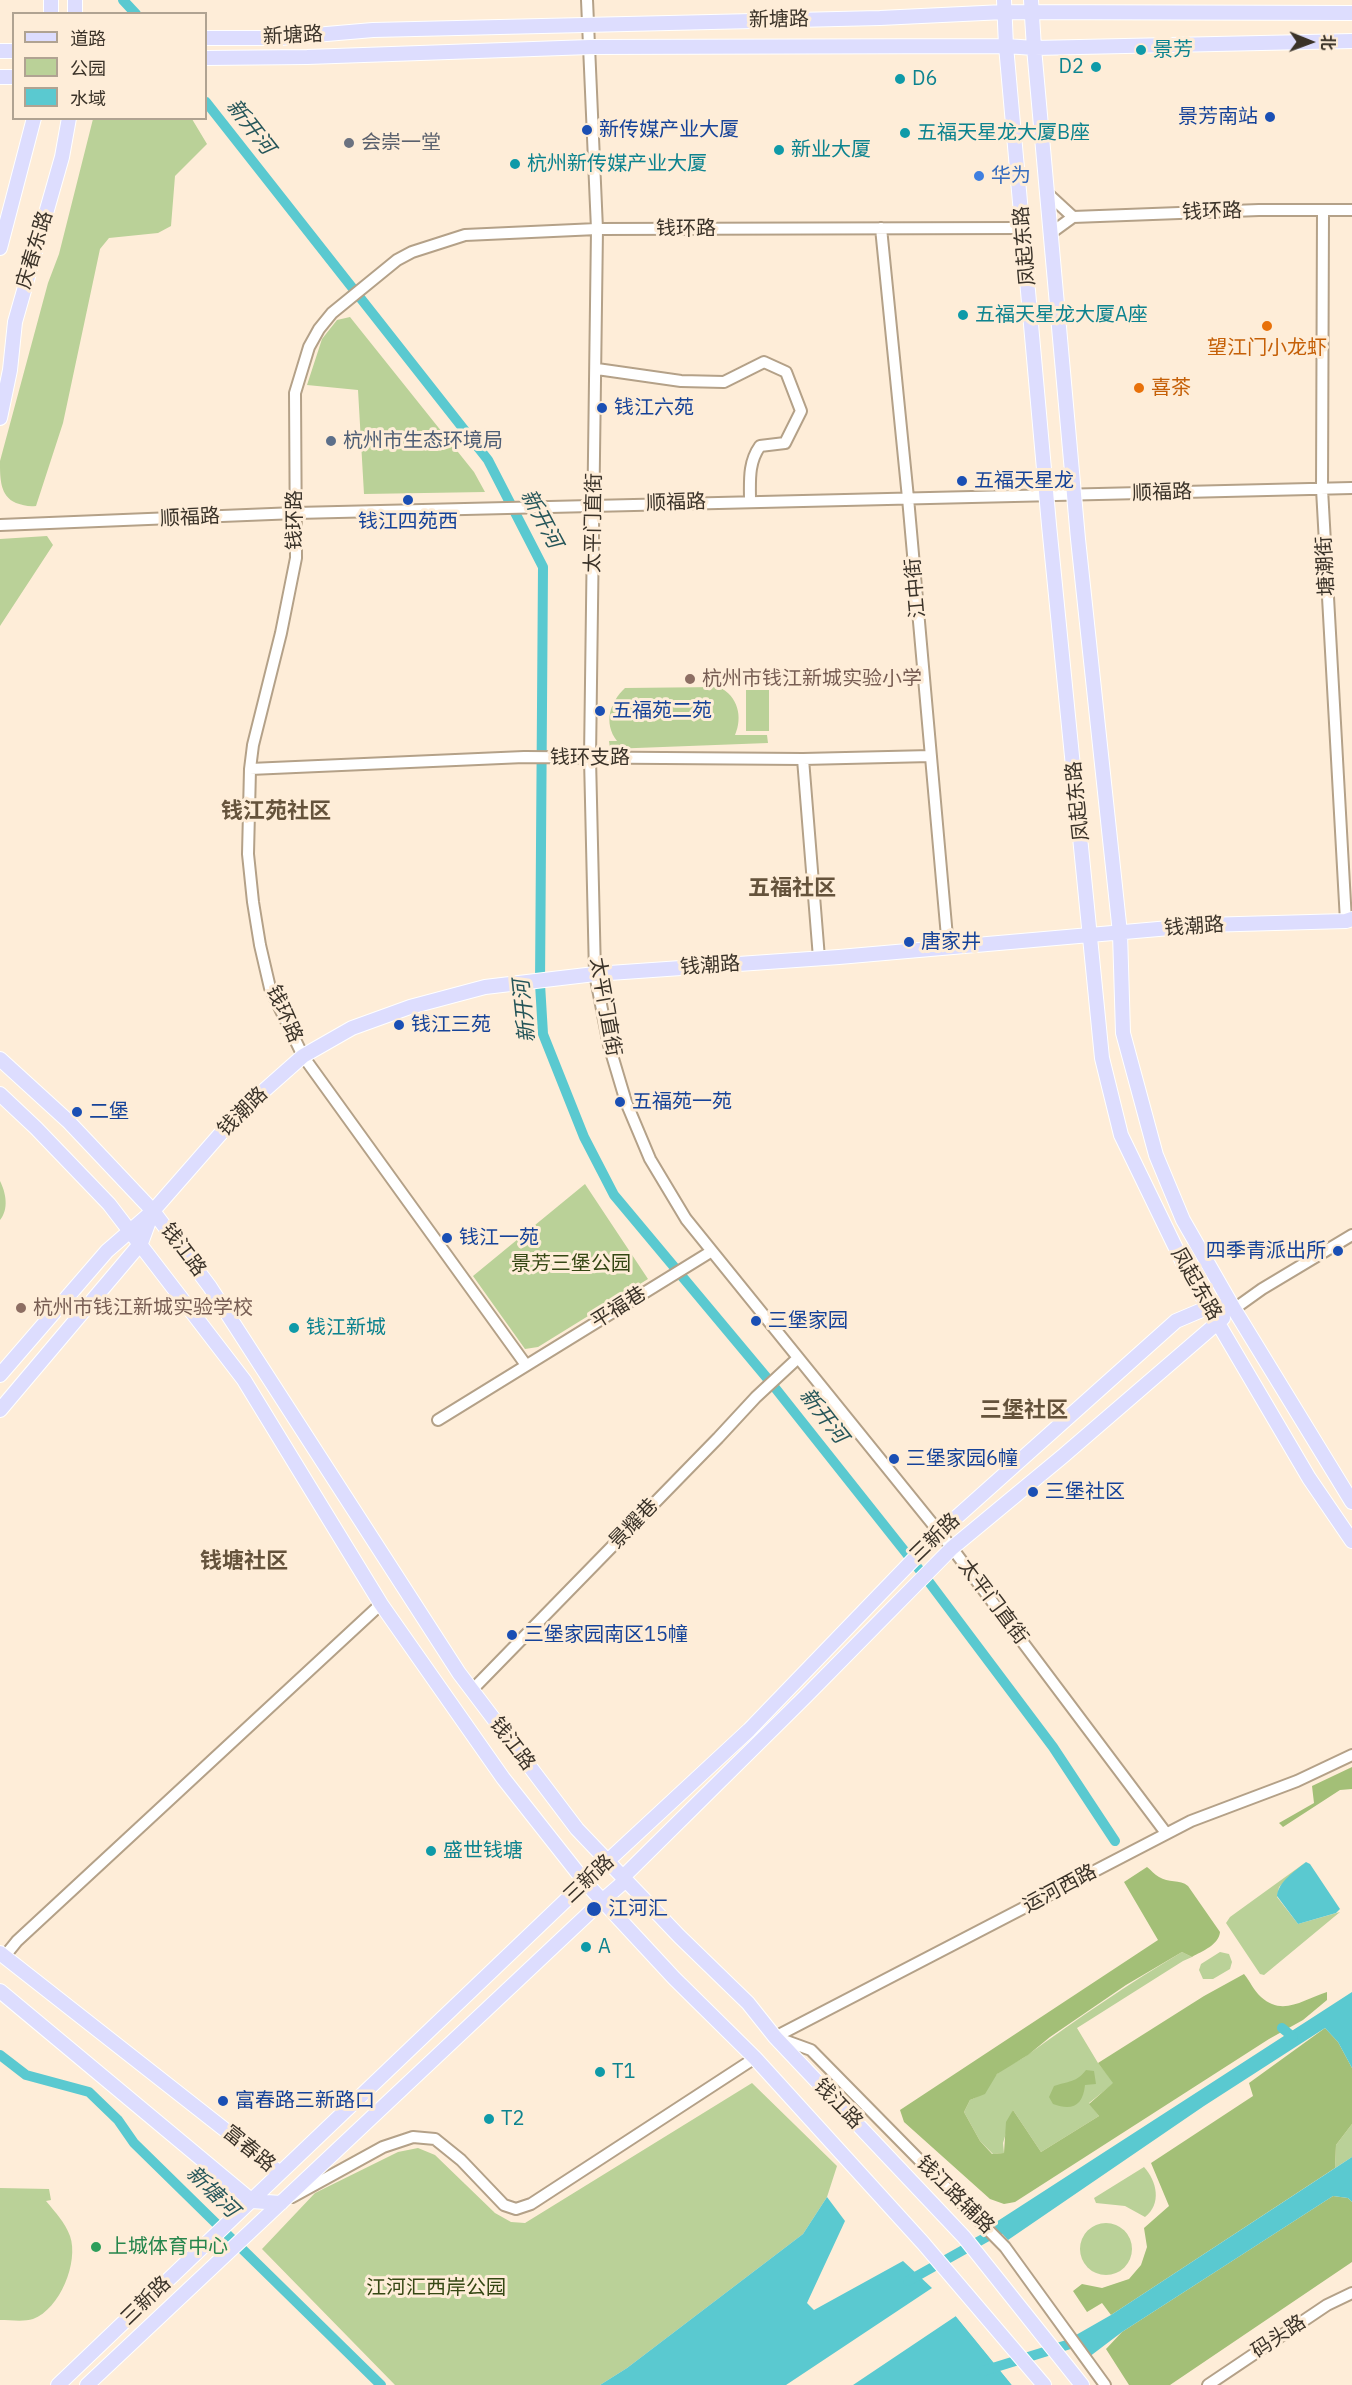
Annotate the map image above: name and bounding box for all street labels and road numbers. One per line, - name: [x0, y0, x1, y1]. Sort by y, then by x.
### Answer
- street label: 新塘路: [749, 7, 809, 33]
- street label: 新塘路: [262, 22, 324, 50]
- street label: 钱环路: [1182, 199, 1242, 225]
- street label: 凤起东路: [1010, 205, 1040, 287]
- street label: 庆春东路: [12, 208, 58, 292]
- street label: 钱环路: [656, 217, 716, 241]
- street label: 太平门直街: [581, 473, 607, 573]
- street label: 顺福路: [1132, 480, 1192, 506]
- street label: 钱环路: [283, 490, 307, 550]
- street label: 顺福路: [646, 490, 706, 516]
- street label: 顺福路: [159, 504, 221, 532]
- street label: 塘潮街: [1312, 535, 1340, 597]
- street label: 江中街: [901, 557, 931, 619]
- street label: 钱环支路: [550, 746, 630, 770]
- street label: 凤起东路: [1062, 760, 1094, 842]
- street label: 钱潮路: [1163, 913, 1225, 941]
- street label: 钱潮路: [679, 952, 741, 980]
- street label: 太平门直街: [584, 956, 626, 1058]
- street label: 钱环路: [261, 982, 307, 1046]
- street label: 钱潮路: [213, 1082, 273, 1142]
- street label: 钱江路: [155, 1219, 211, 1281]
- street label: 凤起东路: [1166, 1243, 1226, 1325]
- street label: 平福巷: [587, 1282, 651, 1334]
- street label: 景耀巷: [605, 1494, 663, 1554]
- street label: 三新路: [905, 1509, 965, 1567]
- street label: 太平门直街: [953, 1555, 1033, 1649]
- street label: 钱江路: [484, 1713, 540, 1775]
- street label: 三新路: [559, 1850, 619, 1908]
- street label: 运河西路: [1019, 1860, 1101, 1918]
- street label: 钱江路: [809, 2074, 867, 2134]
- street label: 富春路: [218, 2121, 280, 2177]
- street label: 钱江路辅路: [911, 2151, 999, 2239]
- street label: 三新路: [116, 2272, 176, 2330]
- street label: 码头路: [1247, 2310, 1311, 2364]

